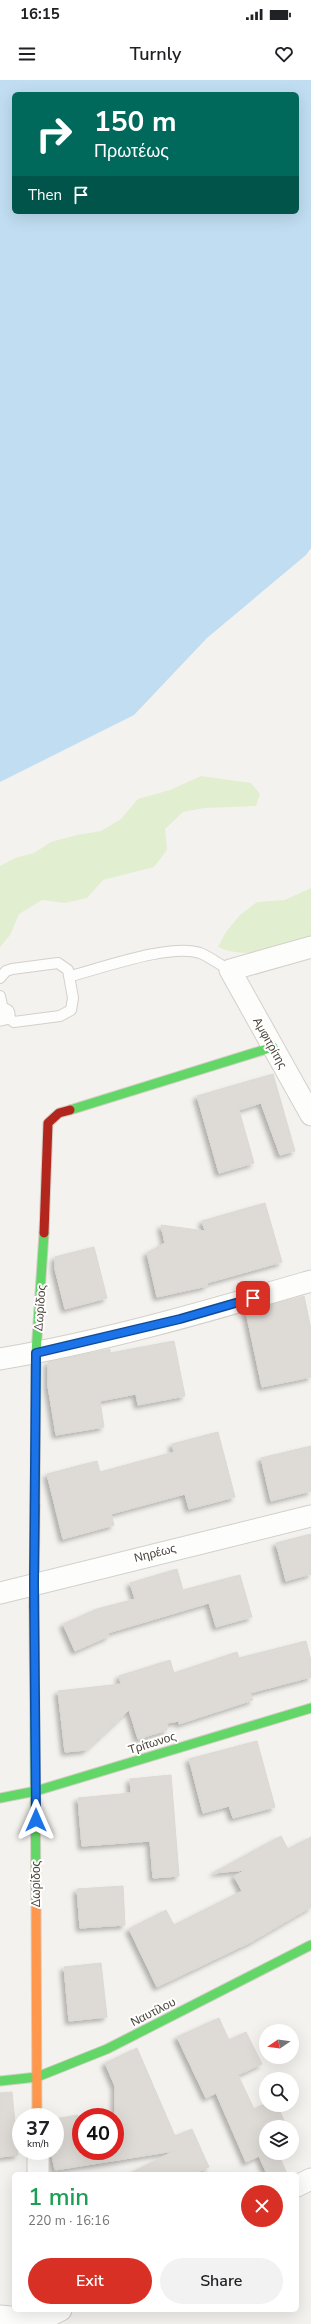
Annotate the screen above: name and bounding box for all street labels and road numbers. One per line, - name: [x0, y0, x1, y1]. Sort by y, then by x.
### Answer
- street label: Αμφιτρίτης: [249, 1014, 291, 1072]
- street label: Δωρίδος: [30, 1284, 50, 1332]
- street label: Νηρέως: [132, 1540, 178, 1566]
- street label: Τρίτωνος: [126, 1728, 178, 1758]
- street label: Δωρίδος: [28, 1860, 44, 1907]
- street label: Ναυτίλου: [128, 1994, 178, 2030]

